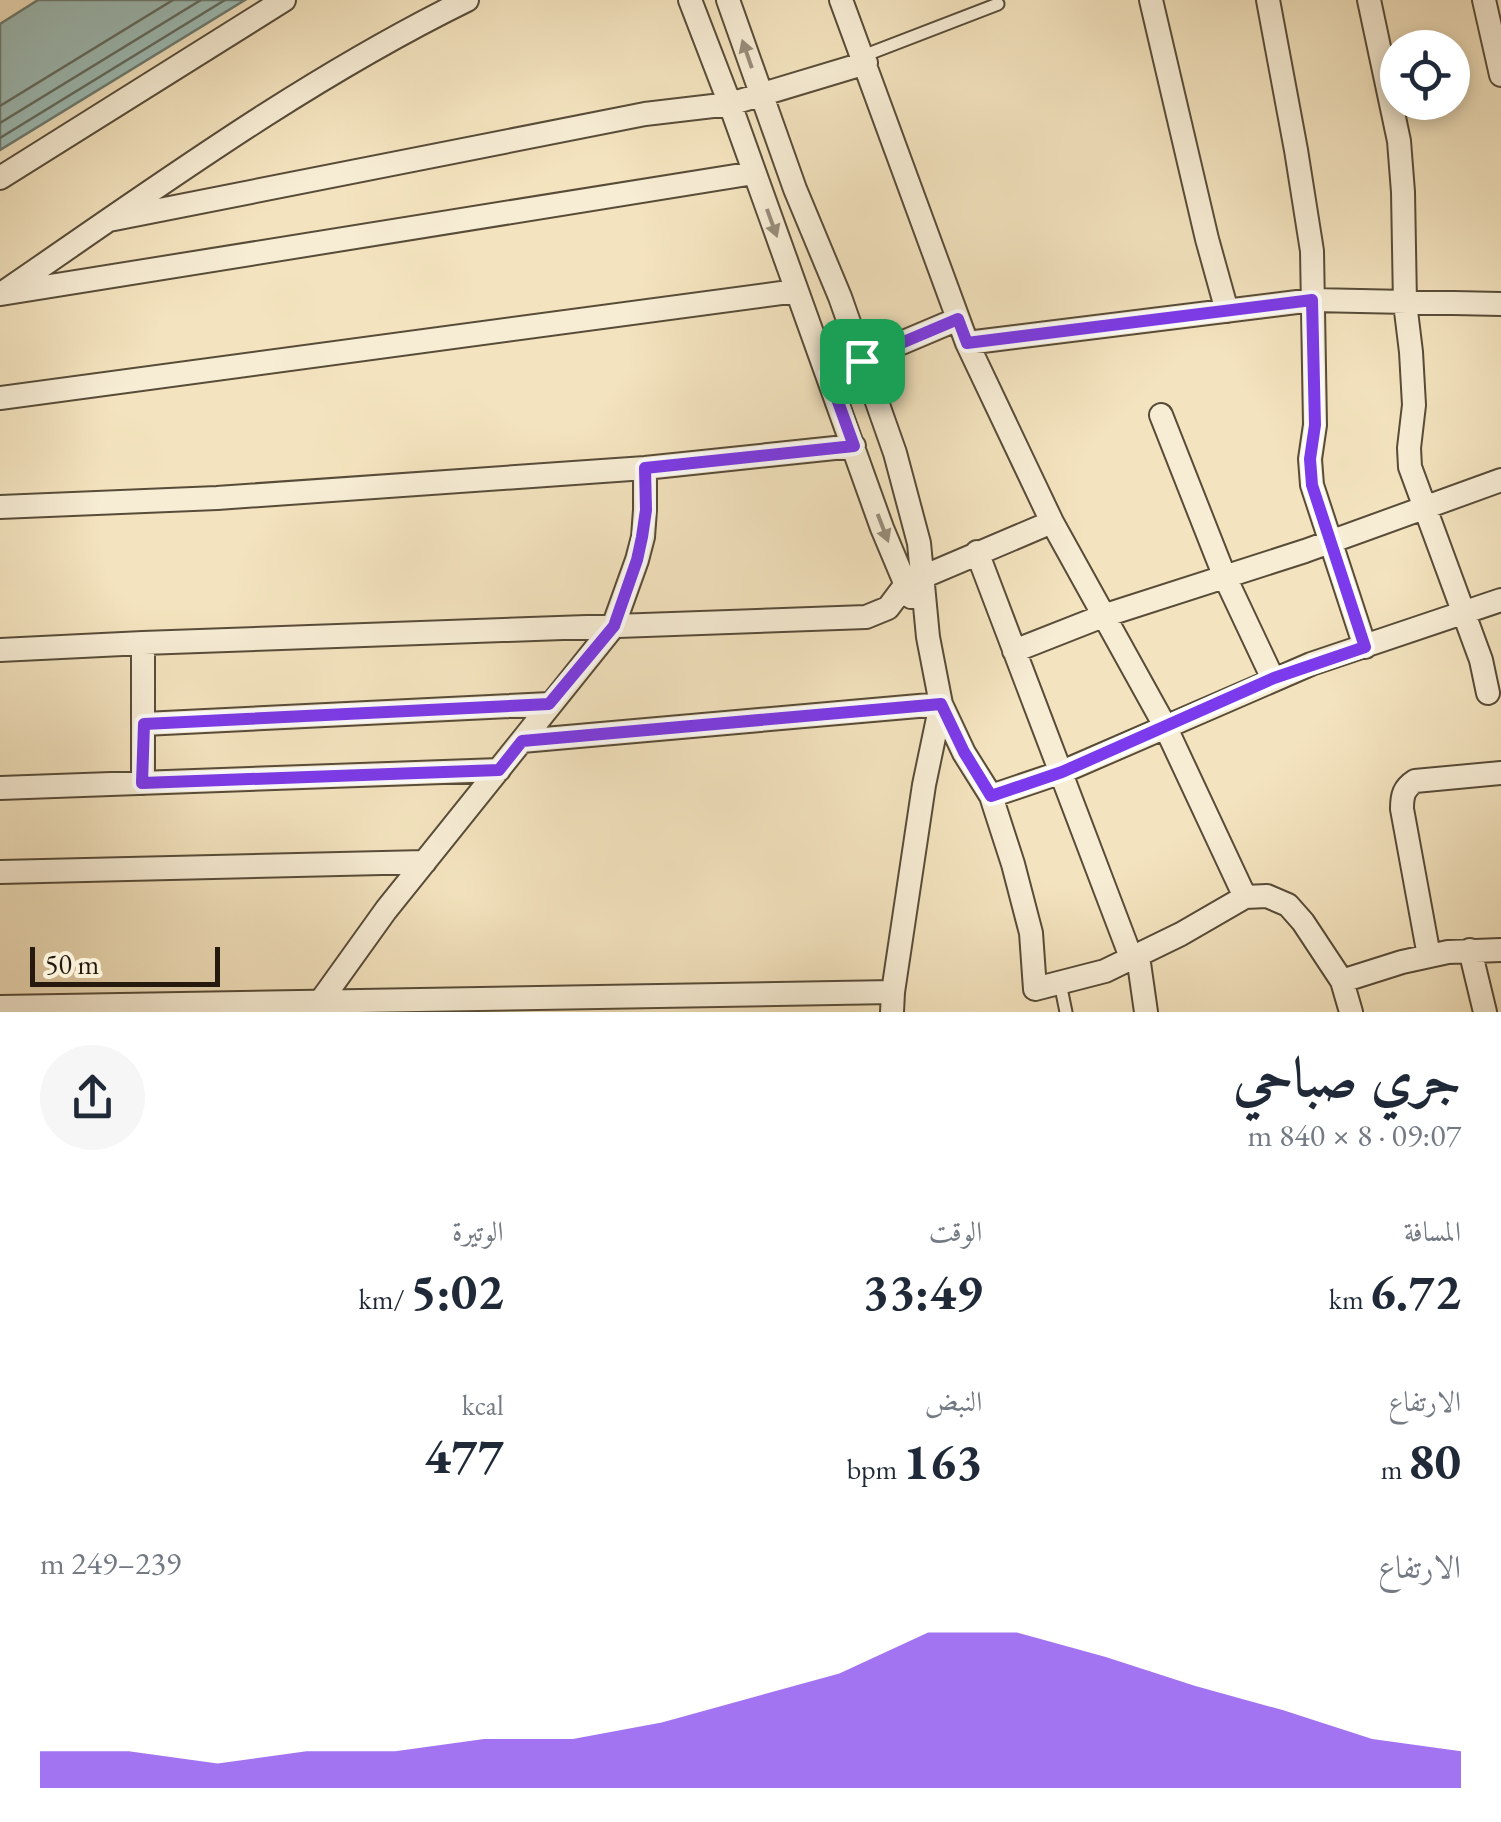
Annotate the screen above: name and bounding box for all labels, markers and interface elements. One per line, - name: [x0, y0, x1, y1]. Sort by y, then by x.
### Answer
- map controls: [1380, 30, 1470, 120]
- button: locate: [1380, 30, 1470, 120]
- one-way arrow: [739, 38, 754, 68]
- one-way arrow: [765, 208, 780, 238]
- pin: [820, 319, 905, 404]
- icon: arrive: [835, 334, 890, 389]
- one-way arrow: [876, 513, 891, 543]
- scale bar: [30, 942, 220, 986]
- text: 50 m: [45, 946, 99, 982]
- text: جري صباحي: [1233, 1041, 1461, 1112]
- button: share: [40, 1045, 145, 1150]
- text: 09:07 · 8 × 840 m: [1248, 1114, 1461, 1156]
- text: الوتيرة: [452, 1213, 504, 1249]
- text: الوقت: [929, 1213, 982, 1249]
- text: المسافة: [1404, 1213, 1461, 1249]
- text: 5:02: [410, 1259, 504, 1324]
- text: 33:49: [862, 1259, 982, 1324]
- text: 6.72: [1369, 1259, 1461, 1324]
- text: /km: [359, 1281, 410, 1317]
- text: km: [1329, 1281, 1369, 1317]
- text: النبض: [925, 1383, 982, 1419]
- text: الارتفاع: [1388, 1383, 1461, 1419]
- text: kcal: [462, 1387, 504, 1423]
- text: 477: [424, 1423, 504, 1488]
- text: 163: [903, 1429, 982, 1494]
- text: 80: [1408, 1429, 1461, 1494]
- text: bpm: [847, 1451, 903, 1487]
- text: m: [1381, 1451, 1408, 1487]
- text: 239–249 m: [40, 1542, 181, 1584]
- text: الارتفاع: [1378, 1546, 1461, 1588]

